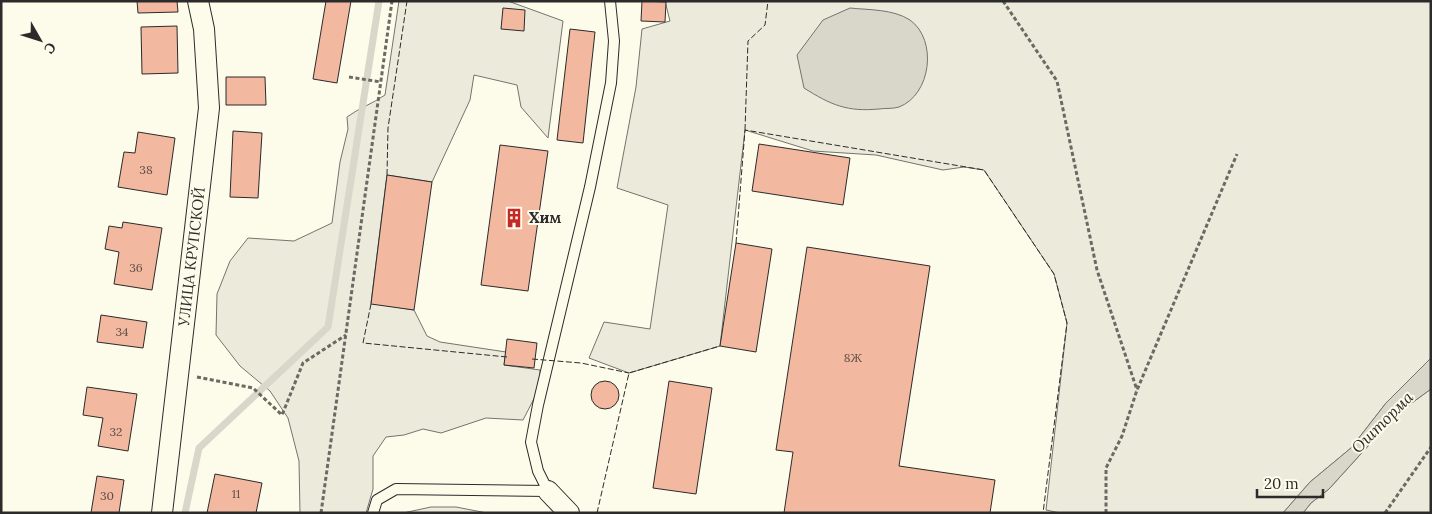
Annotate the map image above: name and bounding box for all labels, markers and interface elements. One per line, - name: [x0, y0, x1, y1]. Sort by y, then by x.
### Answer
- north arrow: [15, 15, 65, 65]
- text: С: [40, 39, 60, 58]
- house number: 38: [139, 162, 153, 177]
- street label: УЛИЦА КРУПСКОЙ: [174, 186, 209, 328]
- building icon: Хим: [503, 207, 525, 229]
- place label: Хим: [529, 208, 561, 227]
- house number: 36: [129, 260, 143, 275]
- house number: 34: [115, 324, 129, 339]
- house number: 8Ж: [844, 350, 863, 365]
- water label: Ошторма: [1347, 387, 1417, 457]
- house number: 32: [109, 424, 123, 439]
- scale bar: [1257, 466, 1323, 498]
- text: 20 m: [1264, 474, 1299, 493]
- house number: 11: [232, 486, 240, 501]
- house number: 30: [100, 488, 114, 503]

